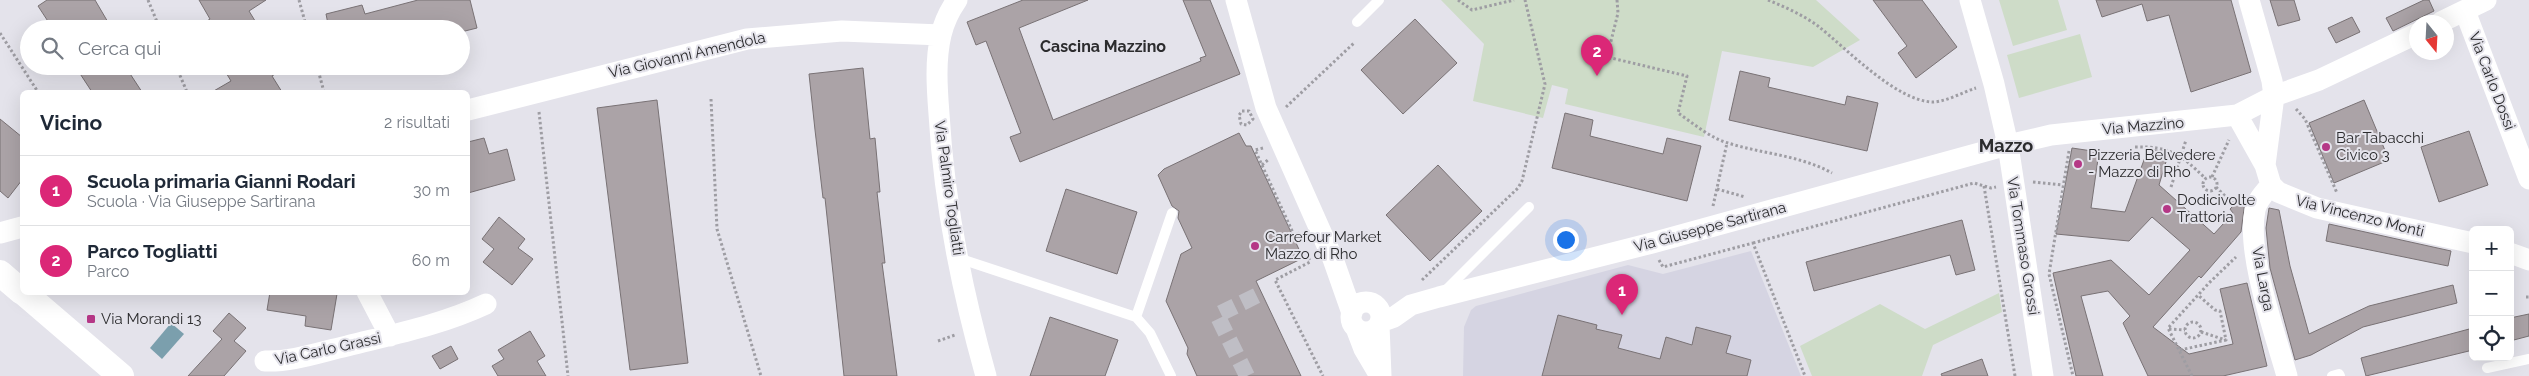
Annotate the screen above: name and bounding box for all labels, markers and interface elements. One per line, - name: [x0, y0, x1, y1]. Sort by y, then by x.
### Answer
- north arrow: [2409, 15, 2454, 60]
- search box: [20, 20, 470, 75]
- street label: Via Giovanni Amendola: [607, 28, 767, 82]
- street label: Via Carlo Dossi: [2465, 29, 2519, 133]
- icon: search: [38, 34, 66, 62]
- pin: 2: [1581, 35, 1613, 76]
- text: Cerca qui: [78, 37, 161, 59]
- district label: Cascina Mazzino: [1040, 37, 1166, 56]
- text: Vicino: [40, 110, 102, 135]
- text: 2 risultati: [384, 113, 450, 132]
- street label: Via Mazzino: [2101, 113, 2185, 139]
- street label: Via Palmiro Togliatti: [931, 120, 967, 256]
- place label: Bar Tabacchi Civico 3: [2336, 129, 2424, 164]
- district label: Mazzo: [1979, 135, 2033, 156]
- marker: Bar Tabacchi Civico 3: [2320, 141, 2332, 153]
- place label: Pizzeria Belvedere - Mazzo di Rho: [2088, 146, 2216, 181]
- marker: Pizzeria Belvedere - Mazzo di Rho: [2072, 158, 2084, 170]
- text: Scuola primaria Gianni Rodari: [87, 170, 356, 192]
- street label: Via Tommaso Grossi: [2003, 176, 2043, 316]
- text: 1: [52, 181, 60, 200]
- text: 30 m: [413, 181, 450, 200]
- place label: Dodicivolte Trattoria: [2177, 191, 2255, 226]
- street label: Via Vincenzo Monti: [2294, 191, 2426, 241]
- text: Scuola · Via Giuseppe Sartirana: [87, 192, 315, 211]
- street label: Via Giuseppe Sartirana: [1632, 198, 1788, 256]
- marker: Dodicivolte Trattoria: [2161, 203, 2173, 215]
- map controls: [2469, 226, 2514, 361]
- button: +: [2469, 226, 2514, 271]
- your location: [1553, 227, 1579, 253]
- place label: Carrefour Market Mazzo di Rho: [1265, 228, 1382, 263]
- text: Parco Togliatti: [87, 240, 218, 262]
- marker: Carrefour Market Mazzo di Rho: [1249, 240, 1261, 252]
- street label: Via Larga: [2248, 245, 2278, 313]
- text: 2: [51, 251, 61, 270]
- text: 60 m: [412, 251, 450, 270]
- text: Parco: [87, 262, 129, 281]
- button: −: [2469, 271, 2514, 316]
- pin: 1: [1606, 274, 1638, 315]
- place label: Via Morandi 13: [101, 310, 201, 328]
- marker: Via Morandi 13: [85, 313, 97, 325]
- button: locate: [2469, 316, 2514, 361]
- street label: Via Carlo Grassi: [273, 329, 383, 369]

